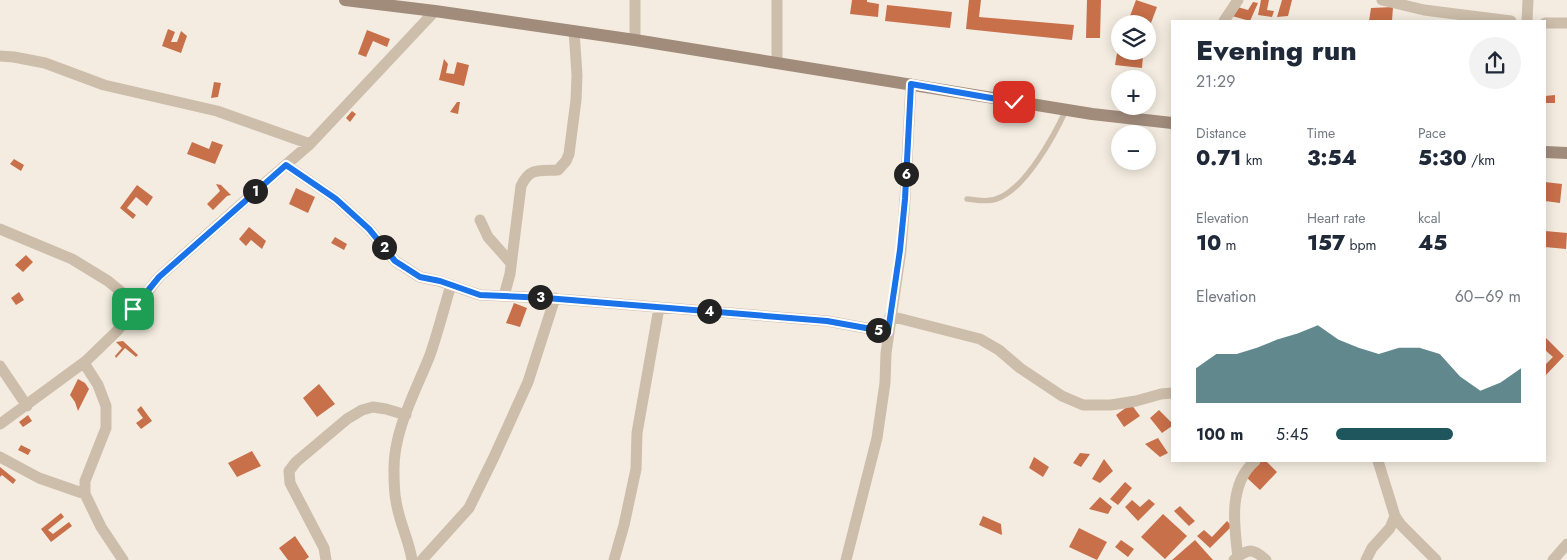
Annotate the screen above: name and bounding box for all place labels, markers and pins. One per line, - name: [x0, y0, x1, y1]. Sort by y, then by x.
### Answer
- pin: [993, 81, 1035, 123]
- pin: 6: [894, 162, 918, 186]
- pin: 1: [242, 178, 268, 204]
- pin: 2: [372, 234, 396, 260]
- pin: 3: [528, 284, 552, 310]
- pin: [112, 288, 154, 330]
- pin: 4: [696, 298, 722, 324]
- pin: 5: [866, 318, 890, 342]

